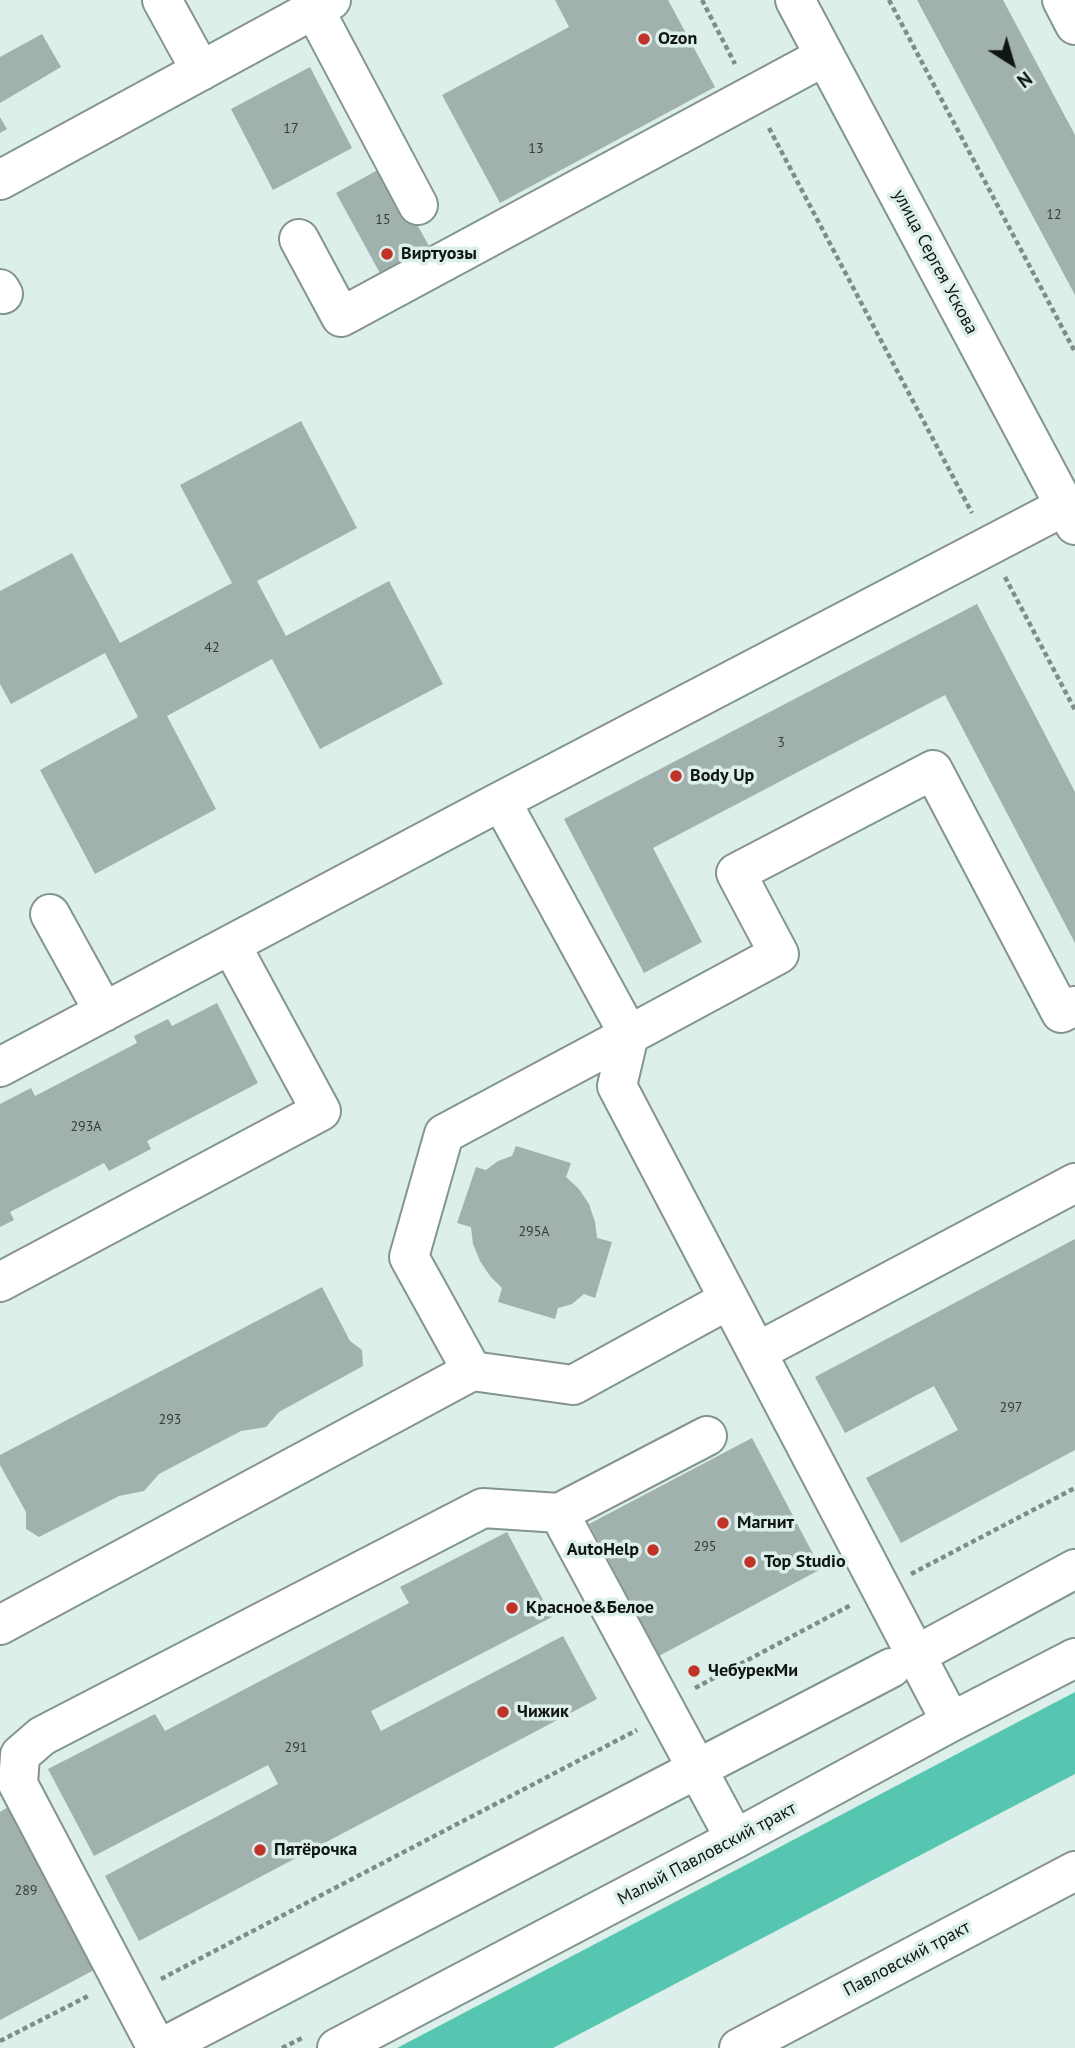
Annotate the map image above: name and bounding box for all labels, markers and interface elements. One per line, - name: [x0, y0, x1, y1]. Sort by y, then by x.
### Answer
- place label: Ozon: [658, 28, 697, 50]
- north arrow: [977, 28, 1047, 98]
- marker: Ozon: [636, 31, 652, 47]
- text: N: [1012, 66, 1037, 93]
- house number: 17: [283, 121, 299, 137]
- house number: 13: [528, 141, 544, 157]
- street label: улица Сергея Ускова: [888, 186, 982, 338]
- house number: 12: [1046, 207, 1062, 223]
- house number: 15: [375, 212, 391, 228]
- place label: Виртуозы: [401, 243, 477, 265]
- marker: Виртуозы: [379, 246, 395, 262]
- house number: 42: [204, 640, 220, 656]
- house number: 3: [777, 735, 785, 751]
- place label: Body Up: [690, 765, 754, 787]
- marker: Body Up: [668, 768, 684, 784]
- house number: 293А: [70, 1119, 102, 1135]
- house number: 295А: [518, 1224, 550, 1240]
- house number: 297: [1000, 1400, 1022, 1416]
- house number: 293: [159, 1412, 181, 1428]
- place label: Магнит: [737, 1512, 794, 1534]
- marker: Магнит: [715, 1515, 731, 1531]
- place label: AutoHelp: [567, 1539, 639, 1561]
- house number: 295: [694, 1539, 716, 1555]
- marker: AutoHelp: [645, 1542, 661, 1558]
- place label: Top Studio: [764, 1551, 846, 1573]
- marker: Top Studio: [742, 1554, 758, 1570]
- place label: Красное&Белое: [526, 1597, 654, 1619]
- marker: Красное&Белое: [504, 1600, 520, 1616]
- place label: ЧебурекМи: [708, 1660, 798, 1682]
- marker: ЧебурекМи: [686, 1663, 702, 1679]
- place label: Чижик: [517, 1701, 569, 1723]
- marker: Чижик: [495, 1704, 511, 1720]
- house number: 291: [285, 1740, 307, 1756]
- street label: Малый Павловский тракт: [614, 1798, 800, 1910]
- place label: Пятёрочка: [274, 1839, 357, 1861]
- marker: Пятёрочка: [252, 1842, 268, 1858]
- house number: 289: [15, 1883, 37, 1899]
- street label: Павловский тракт: [840, 1917, 974, 2001]

